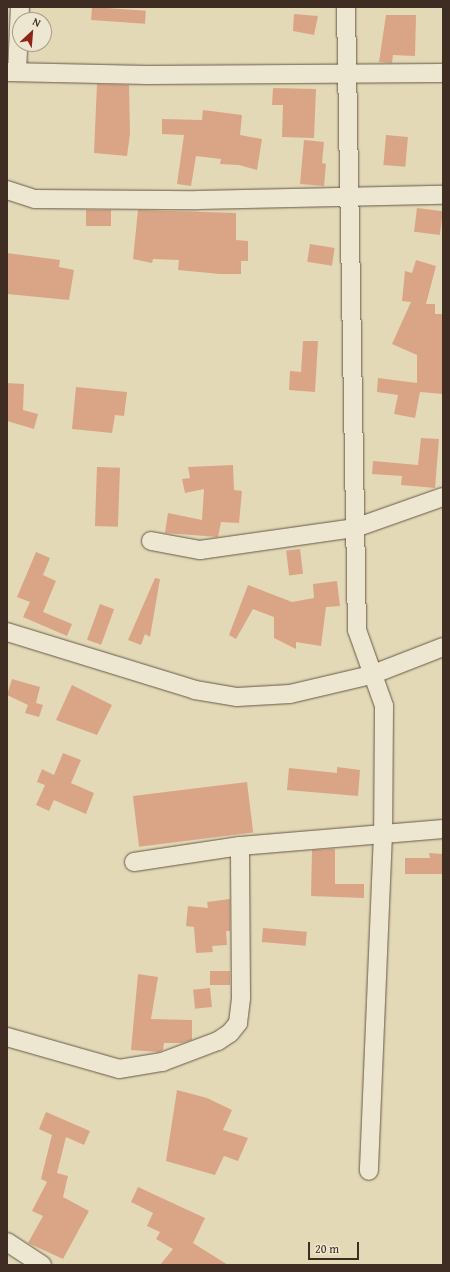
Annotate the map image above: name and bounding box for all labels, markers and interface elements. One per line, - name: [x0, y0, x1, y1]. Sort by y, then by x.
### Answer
- north arrow: [12, 12, 52, 52]
- text: N: [30, 13, 44, 31]
- scale bar: [310, 1234, 361, 1260]
- text: 20 m: [315, 1240, 339, 1257]

